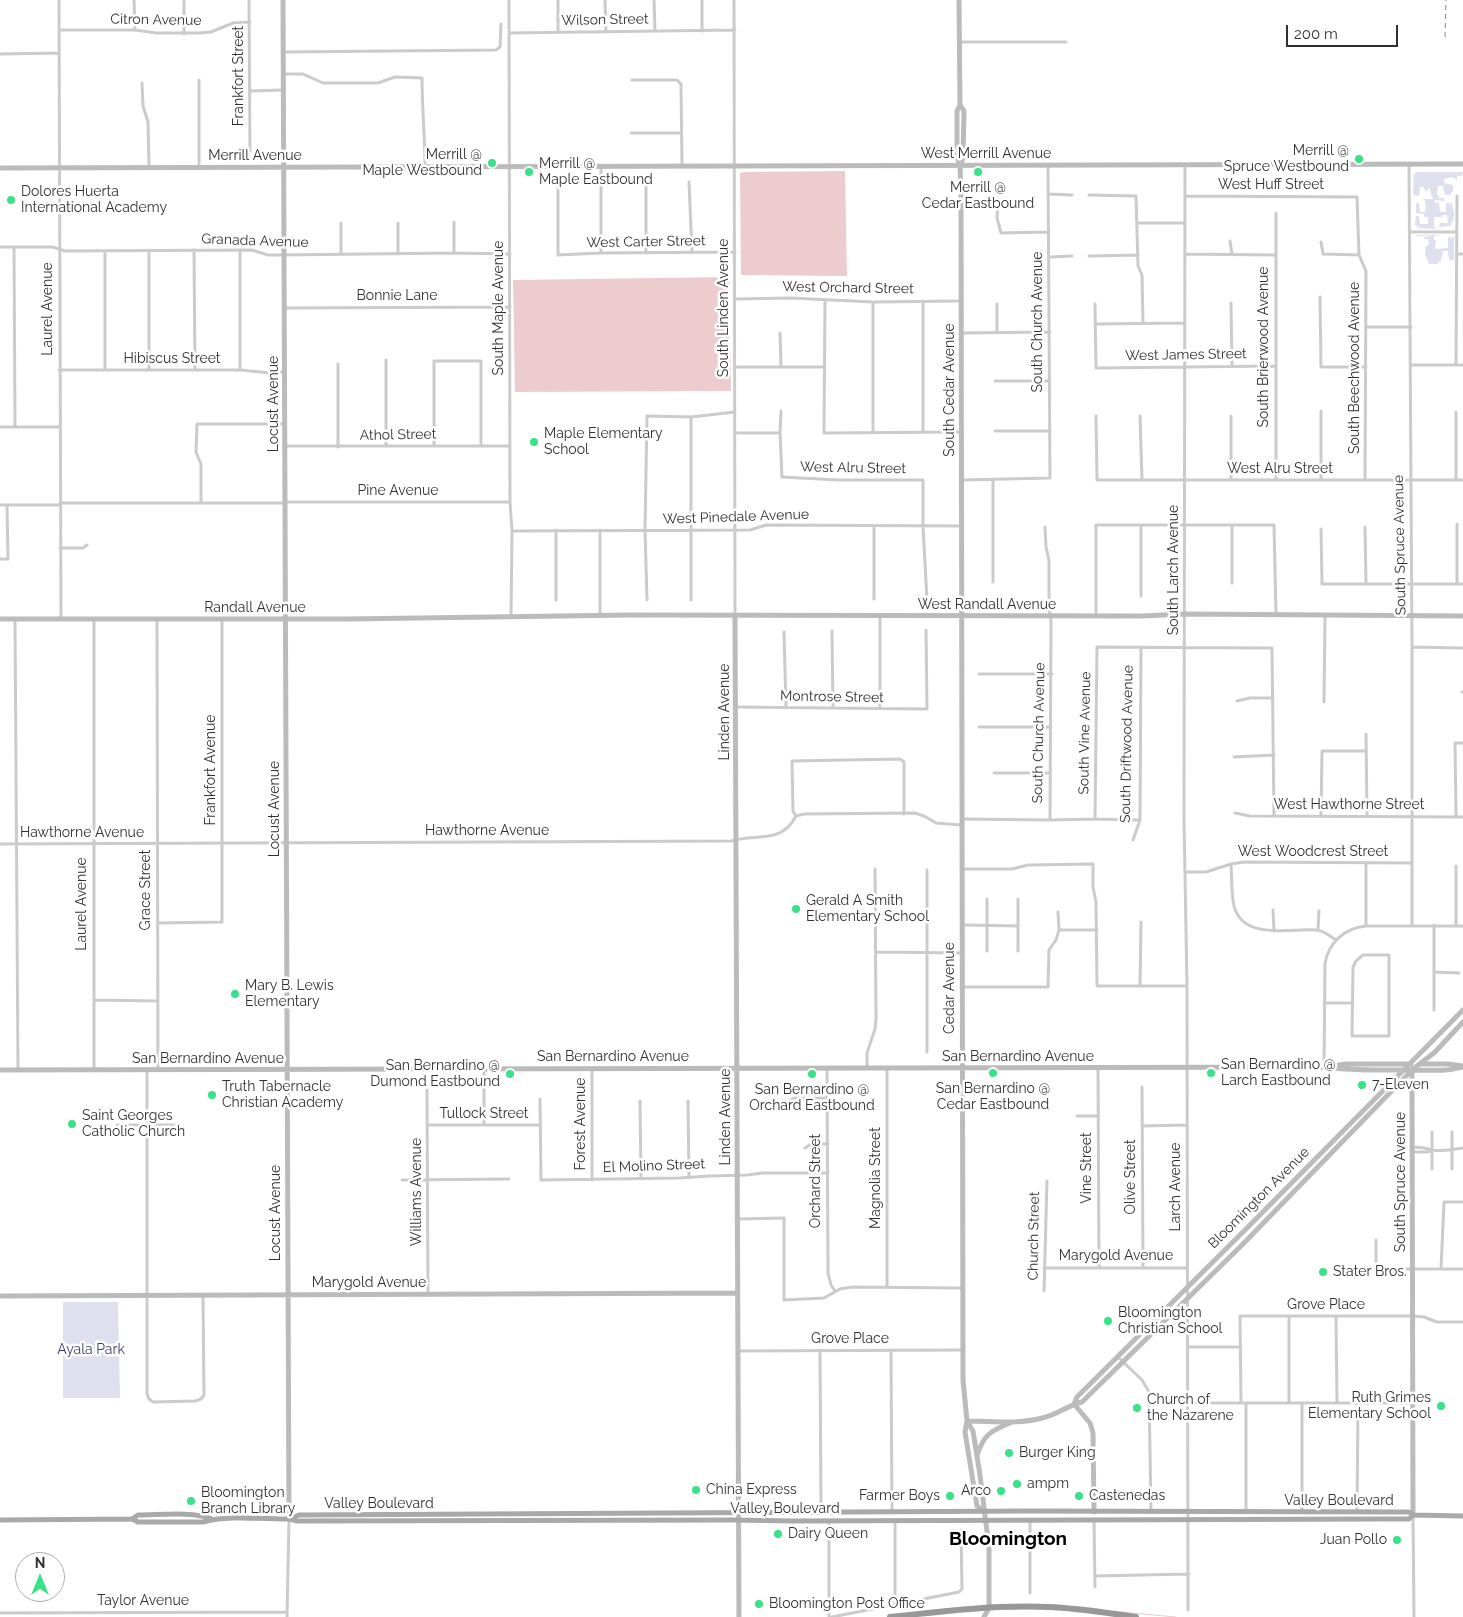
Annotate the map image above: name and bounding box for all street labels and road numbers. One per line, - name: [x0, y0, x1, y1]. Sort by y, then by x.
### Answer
- street label: Citron Avenue: [110, 11, 202, 29]
- street label: Wilson Street: [561, 11, 649, 29]
- street label: Frankfort Street: [231, 26, 247, 126]
- street label: West Merrill Avenue: [921, 146, 1051, 162]
- street label: Merrill Avenue: [208, 148, 302, 164]
- street label: West Huff Street: [1218, 177, 1324, 193]
- street label: Granada Avenue: [201, 231, 309, 251]
- street label: West Carter Street: [586, 233, 706, 251]
- street label: South Linden Avenue: [716, 239, 732, 377]
- street label: South Maple Avenue: [491, 241, 507, 375]
- street label: South Church Avenue: [1030, 252, 1046, 392]
- street label: Laurel Avenue: [40, 262, 56, 356]
- street label: South Brierwood Avenue: [1256, 266, 1272, 428]
- street label: West Orchard Street: [782, 278, 914, 298]
- street label: South Beechwood Avenue: [1347, 282, 1363, 454]
- street label: Bonnie Lane: [357, 288, 437, 304]
- street label: South Cedar Avenue: [942, 323, 958, 457]
- street label: West James Street: [1125, 346, 1247, 364]
- street label: Hibiscus Street: [124, 351, 220, 367]
- street label: Locust Avenue: [266, 356, 282, 452]
- street label: Athol Street: [360, 426, 436, 444]
- street label: West Alru Street: [800, 459, 906, 477]
- street label: West Alru Street: [1227, 461, 1333, 477]
- street label: South Spruce Avenue: [1390, 475, 1410, 615]
- street label: Pine Avenue: [358, 483, 438, 499]
- street label: South Larch Avenue: [1166, 505, 1182, 635]
- street label: West Pinedale Avenue: [663, 506, 809, 528]
- street label: West Randall Avenue: [918, 597, 1056, 613]
- street label: Randall Avenue: [204, 600, 306, 616]
- street label: South Church Avenue: [1029, 662, 1049, 804]
- street label: Linden Avenue: [717, 663, 733, 761]
- street label: South Driftwood Avenue: [1117, 665, 1137, 823]
- street label: South Vine Avenue: [1076, 671, 1094, 795]
- street label: Montrose Street: [780, 688, 884, 706]
- street label: Frankfort Avenue: [203, 715, 219, 825]
- street label: Locust Avenue: [267, 761, 283, 857]
- street label: West Hawthorne Street: [1274, 797, 1424, 813]
- street label: Hawthorne Avenue: [425, 823, 549, 839]
- street label: Hawthorne Avenue: [20, 825, 144, 841]
- street label: West Woodcrest Street: [1238, 844, 1388, 860]
- street label: Grace Street: [138, 850, 154, 930]
- street label: Laurel Avenue: [74, 857, 90, 951]
- street label: Cedar Avenue: [942, 942, 958, 1034]
- street label: San Bernardino Avenue: [537, 1049, 689, 1065]
- street label: San Bernardino Avenue: [942, 1049, 1094, 1065]
- street label: San Bernardino Avenue: [132, 1051, 284, 1067]
- street label: Linden Avenue: [718, 1068, 734, 1166]
- street label: Forest Avenue: [573, 1077, 589, 1171]
- street label: Tullock Street: [439, 1106, 529, 1122]
- street label: South Spruce Avenue: [1393, 1112, 1409, 1252]
- street label: Magnolia Street: [868, 1127, 884, 1229]
- street label: Vine Street: [1079, 1132, 1095, 1204]
- street label: Orchard Street: [808, 1134, 824, 1228]
- street label: Williams Avenue: [409, 1138, 425, 1246]
- street label: Olive Street: [1123, 1139, 1139, 1215]
- street label: Larch Avenue: [1168, 1142, 1184, 1232]
- street label: Bloomington Avenue: [1205, 1144, 1313, 1252]
- street label: El Molino Street: [603, 1156, 705, 1176]
- street label: Locust Avenue: [268, 1165, 284, 1261]
- street label: Church Street: [1025, 1191, 1043, 1281]
- street label: Marygold Avenue: [1059, 1248, 1173, 1264]
- street label: Marygold Avenue: [312, 1275, 426, 1291]
- street label: Grove Place: [1287, 1297, 1365, 1313]
- street label: Grove Place: [811, 1331, 889, 1347]
- street label: Valley Boulevard: [1284, 1493, 1394, 1509]
- street label: Valley Boulevard: [324, 1496, 434, 1512]
- street label: Valley Boulevard: [730, 1501, 840, 1517]
- street label: Taylor Avenue: [97, 1593, 189, 1609]

